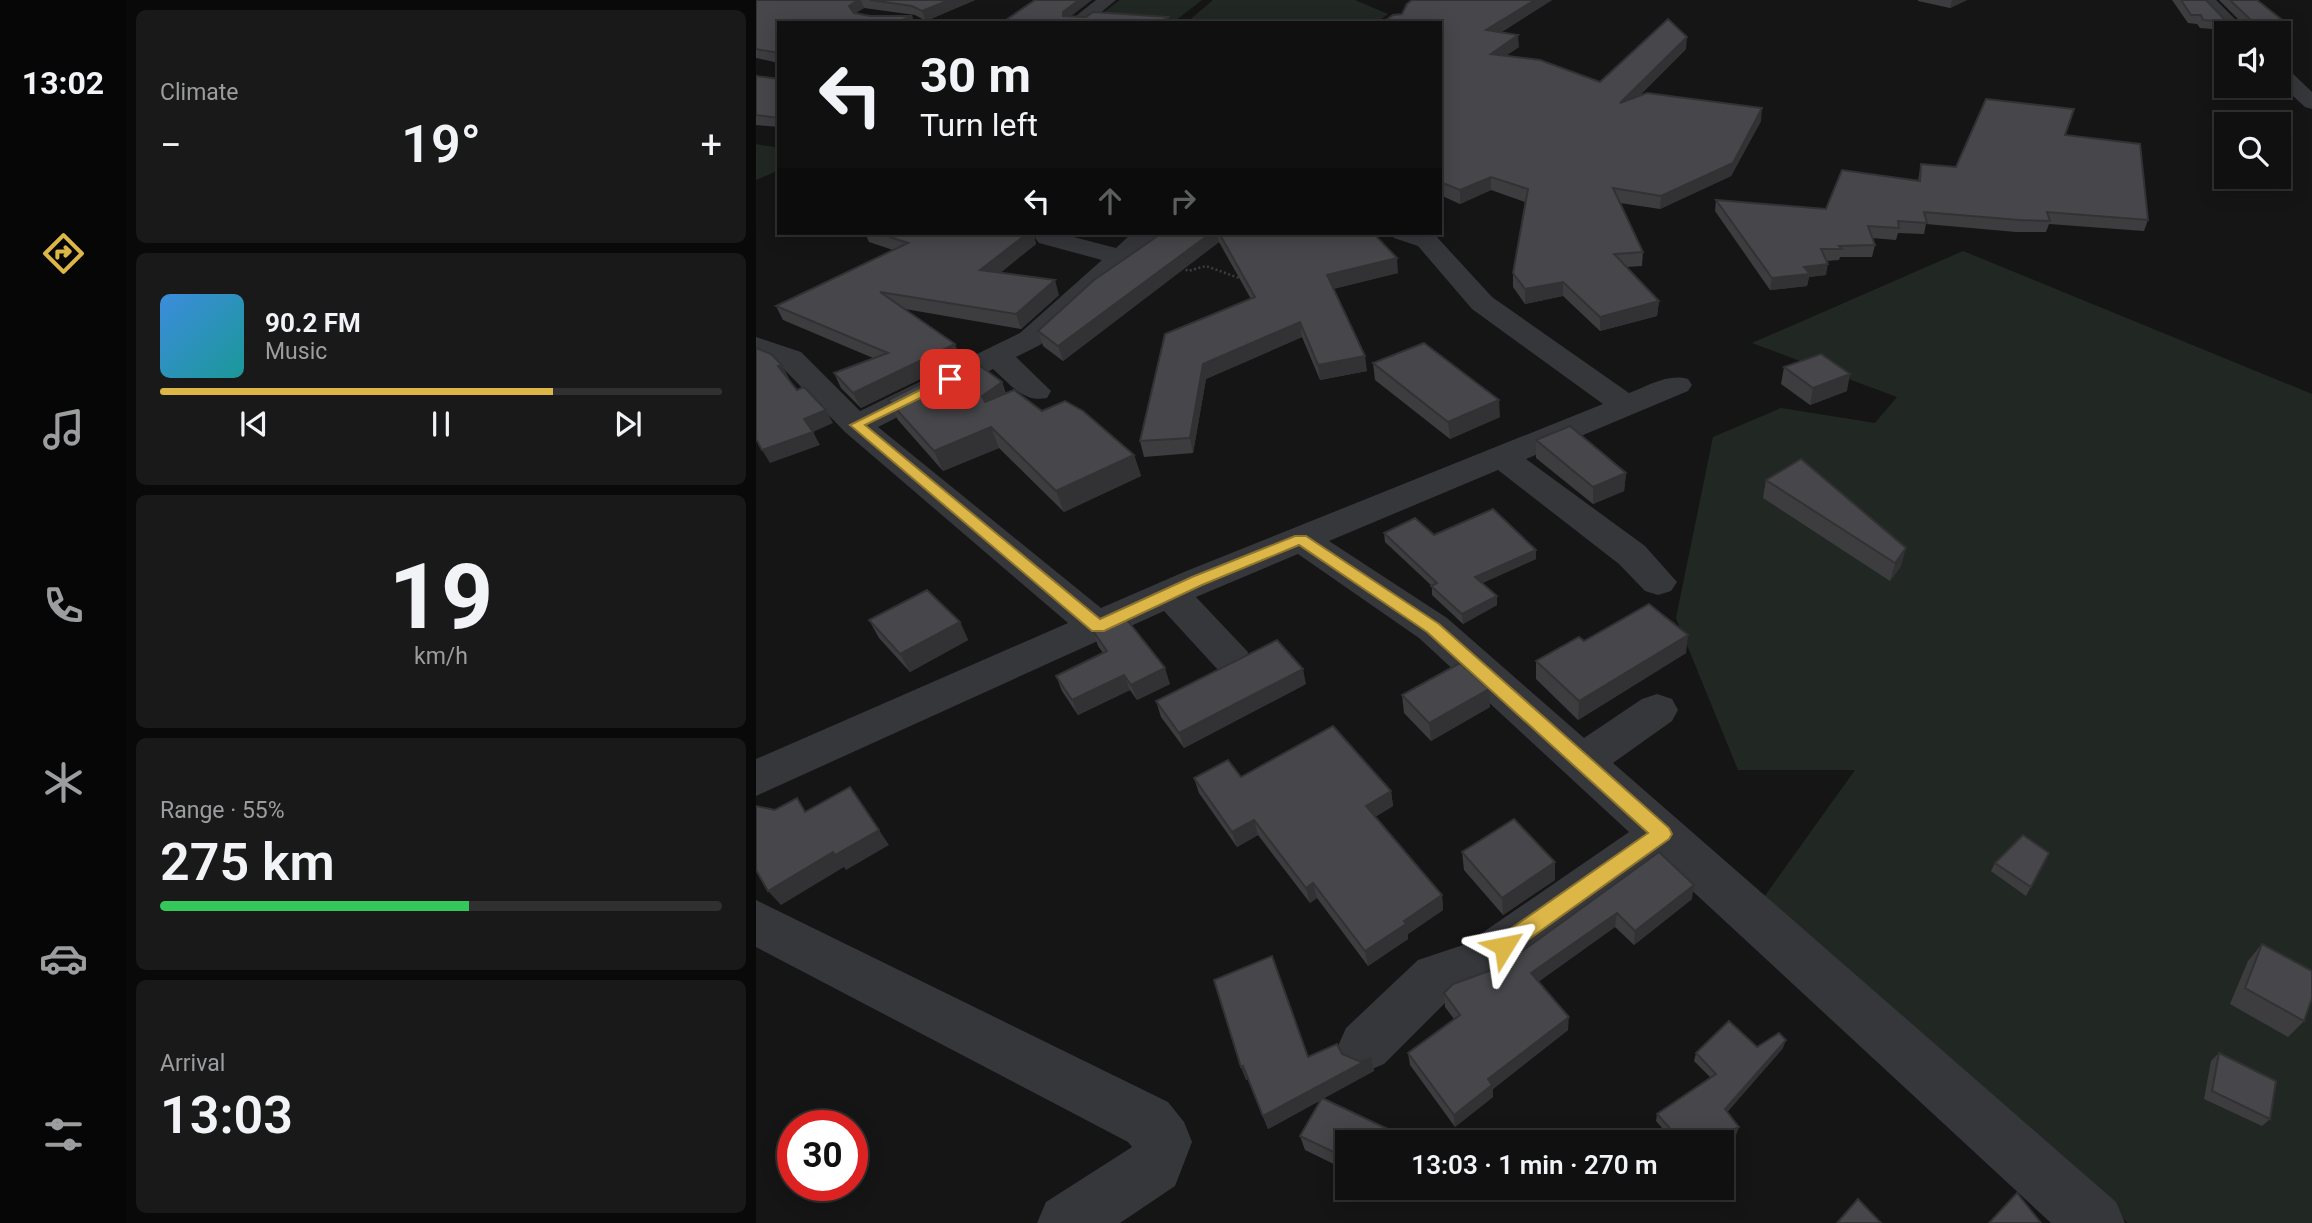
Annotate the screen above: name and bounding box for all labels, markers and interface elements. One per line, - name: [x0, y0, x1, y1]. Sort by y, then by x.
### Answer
- map controls: [2214, 21, 2291, 189]
- button: sound: [2214, 21, 2291, 98]
- text: 30 m: [920, 47, 1031, 104]
- icon: left: [805, 49, 896, 140]
- text: 13:02: [22, 64, 104, 102]
- text: Climate: [160, 79, 239, 106]
- text: Turn left: [920, 106, 1038, 144]
- button: search: [2214, 112, 2291, 189]
- text: 19°: [401, 114, 481, 175]
- text: −: [160, 123, 182, 167]
- text: +: [700, 123, 722, 167]
- icon: left: [1018, 182, 1056, 220]
- icon: ahead: [1091, 182, 1129, 220]
- icon: right: [1164, 182, 1202, 220]
- icon: directions: [39, 229, 88, 278]
- text: 90.2 FM: [265, 308, 361, 338]
- text: Music: [265, 338, 327, 365]
- pin: [920, 349, 980, 409]
- icon: arrive: [931, 360, 969, 398]
- icon: music: [39, 405, 88, 454]
- icon: previous: [235, 405, 273, 443]
- icon: pause: [422, 405, 460, 443]
- icon: next: [609, 405, 647, 443]
- text: 19: [389, 544, 493, 650]
- icon: phone: [39, 581, 88, 630]
- text: km/h: [414, 643, 468, 670]
- icon: climate: [39, 758, 88, 807]
- text: Range · 55%: [160, 797, 285, 824]
- text: 275 km: [160, 832, 335, 893]
- position arrow: [1467, 909, 1541, 983]
- icon: car: [39, 934, 88, 983]
- text: Arrival: [160, 1050, 225, 1077]
- text: 13:03: [160, 1085, 293, 1146]
- icon: filters: [39, 1110, 88, 1159]
- speed limit sign: 30: [777, 1110, 868, 1201]
- text: 13:03 · 1 min · 270 m: [1411, 1150, 1658, 1180]

